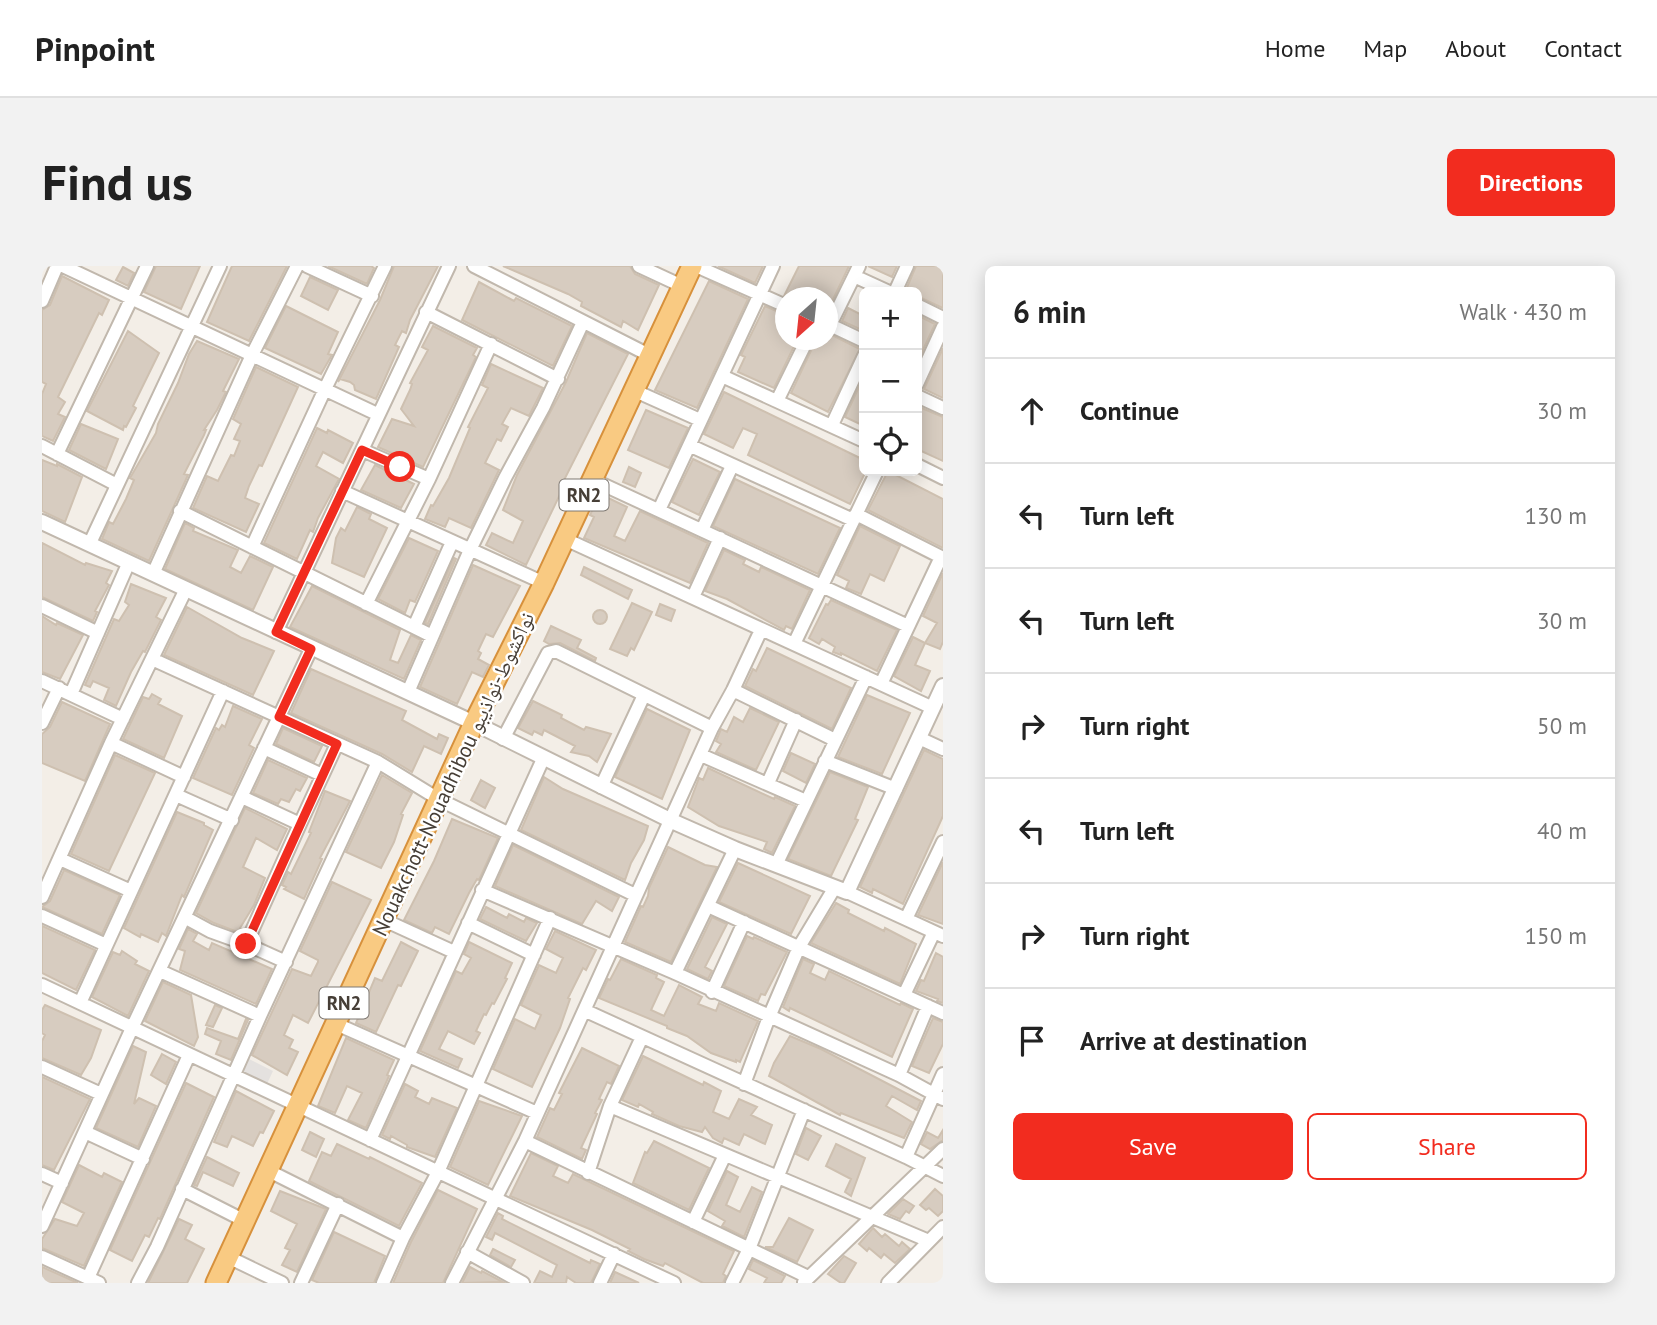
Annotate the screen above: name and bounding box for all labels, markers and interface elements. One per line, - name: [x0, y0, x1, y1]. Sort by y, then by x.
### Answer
- text: Pinpoint: [35, 27, 155, 70]
- text: Home: [1265, 33, 1325, 64]
- text: Map: [1363, 33, 1407, 64]
- text: About: [1445, 33, 1506, 64]
- text: Contact: [1544, 33, 1622, 64]
- button: Directions: [1447, 149, 1615, 216]
- text: Find us: [42, 150, 193, 214]
- north arrow: [775, 287, 838, 350]
- map controls: [859, 287, 922, 476]
- button: +: [859, 287, 922, 350]
- text: 6 min: [1013, 292, 1086, 331]
- text: Walk · 430 m: [1460, 297, 1587, 326]
- button: −: [859, 350, 922, 413]
- icon: ahead: [1013, 392, 1051, 430]
- text: Continue: [1080, 394, 1179, 427]
- text: 30 m: [1537, 396, 1587, 425]
- button: locate: [859, 413, 922, 476]
- route start: [384, 451, 415, 482]
- road number: RN2: [560, 480, 608, 510]
- icon: left: [1013, 497, 1051, 535]
- text: Turn left: [1080, 499, 1174, 532]
- text: 130 m: [1525, 501, 1587, 530]
- icon: left: [1013, 602, 1051, 640]
- text: Turn left: [1080, 604, 1174, 637]
- text: 30 m: [1537, 606, 1587, 635]
- street label: Nouakchott-Nouadhibou نواكشوط-نواذيبو: [366, 608, 540, 940]
- icon: right: [1013, 707, 1051, 745]
- text: Turn right: [1080, 709, 1189, 742]
- text: 50 m: [1537, 711, 1587, 740]
- icon: left: [1013, 812, 1051, 850]
- text: Turn left: [1080, 814, 1174, 847]
- text: 40 m: [1537, 816, 1587, 845]
- icon: right: [1013, 917, 1051, 955]
- text: Turn right: [1080, 919, 1189, 952]
- text: 150 m: [1525, 921, 1587, 950]
- route end: [230, 928, 261, 959]
- road number: RN2: [320, 988, 368, 1018]
- icon: arrive: [1013, 1022, 1051, 1060]
- text: Arrive at destination: [1080, 1024, 1307, 1057]
- button: Save: [1013, 1113, 1293, 1180]
- button: Share: [1307, 1113, 1587, 1180]

